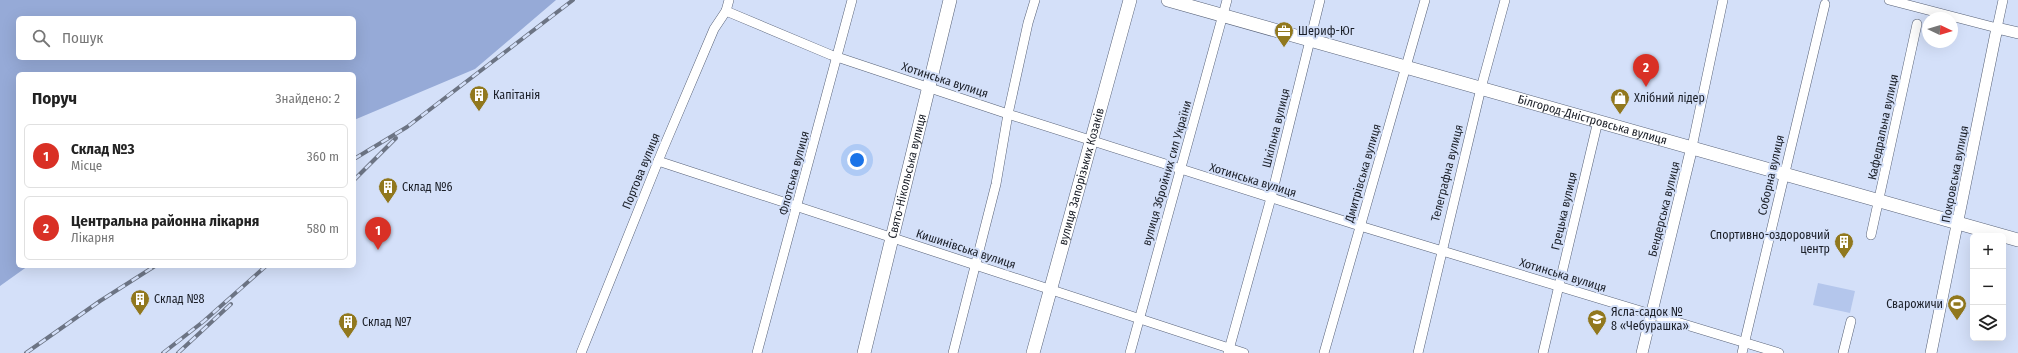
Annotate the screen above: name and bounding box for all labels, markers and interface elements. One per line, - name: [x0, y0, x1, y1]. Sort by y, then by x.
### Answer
- north arrow: [1922, 12, 1958, 48]
- search box: [16, 16, 356, 60]
- office icon: Шериф-Юг: [1273, 20, 1295, 48]
- place label: Шериф-Юг: [1298, 24, 1355, 38]
- icon: search: [30, 27, 52, 49]
- text: Пошук: [62, 29, 103, 47]
- pin: 2: [1633, 54, 1659, 87]
- street label: Хотинська вулиця: [900, 59, 990, 101]
- street label: Кафедральна вулиця: [1865, 73, 1901, 181]
- building icon: Капітанія: [468, 84, 490, 112]
- street label: Шкільна вулиця: [1259, 87, 1293, 169]
- shop icon: Хлібний лідер: [1609, 87, 1631, 115]
- text: Поруч: [32, 88, 77, 109]
- place label: Капітанія: [493, 88, 540, 102]
- text: Знайдено: 2: [275, 91, 340, 106]
- place label: Хлібний лідер: [1634, 91, 1705, 105]
- street label: Білгород-Дністровська вулиця: [1516, 92, 1669, 148]
- street label: вулиця Збройних сил України: [1140, 99, 1194, 247]
- street label: вулиця Запорізьких Козаків: [1056, 106, 1107, 247]
- street label: Свято-Нікольська вулиця: [885, 112, 929, 240]
- street label: Дмитрівська вулиця: [1342, 122, 1384, 225]
- street label: Телеграфна вулиця: [1428, 123, 1466, 223]
- street label: Покровська вулиця: [1939, 124, 1971, 224]
- street label: Флотська вулиця: [776, 129, 812, 217]
- street label: Портова вулиця: [619, 131, 663, 211]
- street label: Соборна вулиця: [1755, 133, 1787, 217]
- text: Склад №3: [71, 140, 135, 158]
- text: 1: [43, 149, 49, 164]
- text: 360 m: [307, 149, 339, 164]
- your location: [847, 150, 867, 170]
- text: Місце: [71, 158, 102, 173]
- street label: Хотинська вулиця: [1208, 160, 1298, 200]
- street label: Бендерська вулиця: [1645, 160, 1683, 258]
- street label: Грецька вулиця: [1548, 171, 1580, 251]
- building icon: Склад №6: [377, 176, 399, 204]
- place label: Склад №6: [402, 180, 453, 194]
- text: Центральна районна лікарня: [71, 212, 259, 230]
- pin: 1: [365, 217, 391, 250]
- text: 2: [43, 221, 49, 236]
- text: 580 m: [307, 221, 339, 236]
- street label: Кишинівська вулиця: [914, 226, 1018, 272]
- place label: Спортивно-оздоровчий центр: [1710, 228, 1830, 256]
- text: Лікарня: [71, 230, 115, 245]
- building icon: Спортивно-оздоровчий центр: [1833, 231, 1855, 259]
- map controls: [1970, 233, 2006, 341]
- button: +: [1970, 233, 2006, 269]
- street label: Хотинська вулиця: [1518, 255, 1608, 295]
- button: −: [1970, 269, 2006, 305]
- building icon: Склад №8: [129, 288, 151, 316]
- place label: Склад №8: [154, 292, 205, 306]
- sports icon: Сварожичи: [1946, 293, 1968, 321]
- place label: Сварожичи: [1886, 297, 1943, 311]
- place label: Ясла-садок № 8 «Чебурашка»: [1611, 305, 1689, 333]
- button: layers: [1970, 305, 2006, 341]
- school or university icon: Ясла-садок № 8 «Чебурашка»: [1586, 308, 1608, 336]
- building icon: Склад №7: [337, 311, 359, 339]
- place label: Склад №7: [362, 315, 411, 329]

